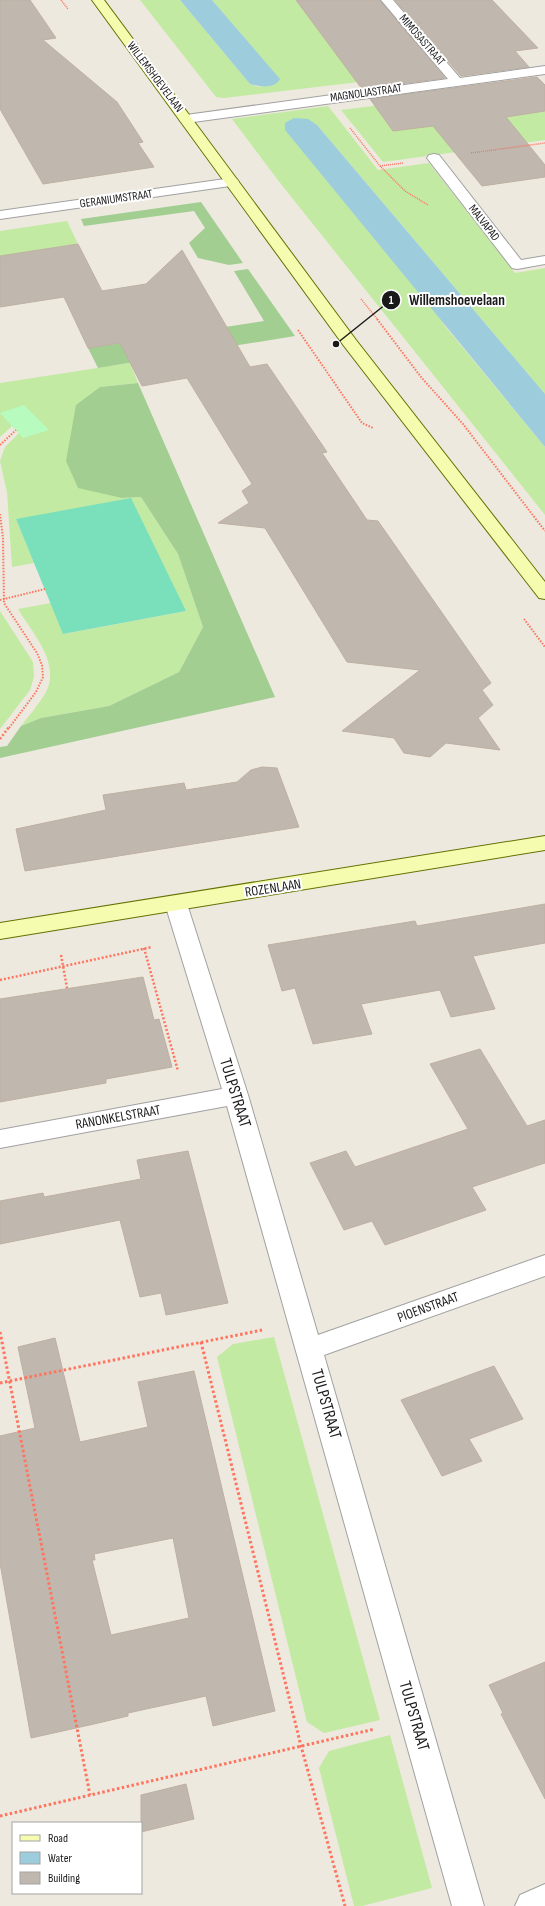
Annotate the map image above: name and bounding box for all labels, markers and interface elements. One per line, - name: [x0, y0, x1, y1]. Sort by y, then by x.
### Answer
- street label: MIMOSASTRAAT: [396, 11, 448, 69]
- street label: WILLEMSHOEVELAAN: [124, 39, 186, 115]
- street label: MAGNOLIASTRAAT: [329, 81, 403, 105]
- street label: GERANIUMSTRAAT: [79, 186, 153, 212]
- street label: MALVAPAD: [465, 202, 503, 244]
- callout: Willemshoevelaan: [381, 287, 513, 314]
- text: Willemshoevelaan: [409, 291, 505, 310]
- text: 1: [389, 293, 394, 308]
- street label: ROZENLAAN: [244, 875, 302, 901]
- street label: TULPSTRAAT: [215, 1056, 255, 1130]
- street label: RANONKELSTRAAT: [74, 1101, 162, 1133]
- street label: PIOENSTRAAT: [395, 1288, 461, 1326]
- street label: TULPSTRAAT: [307, 1367, 346, 1441]
- street label: TULPSTRAAT: [395, 1679, 434, 1753]
- legend: [12, 1822, 142, 1894]
- text: Road: [48, 1831, 68, 1846]
- text: Water: [48, 1851, 72, 1866]
- text: Building: [48, 1871, 80, 1886]

